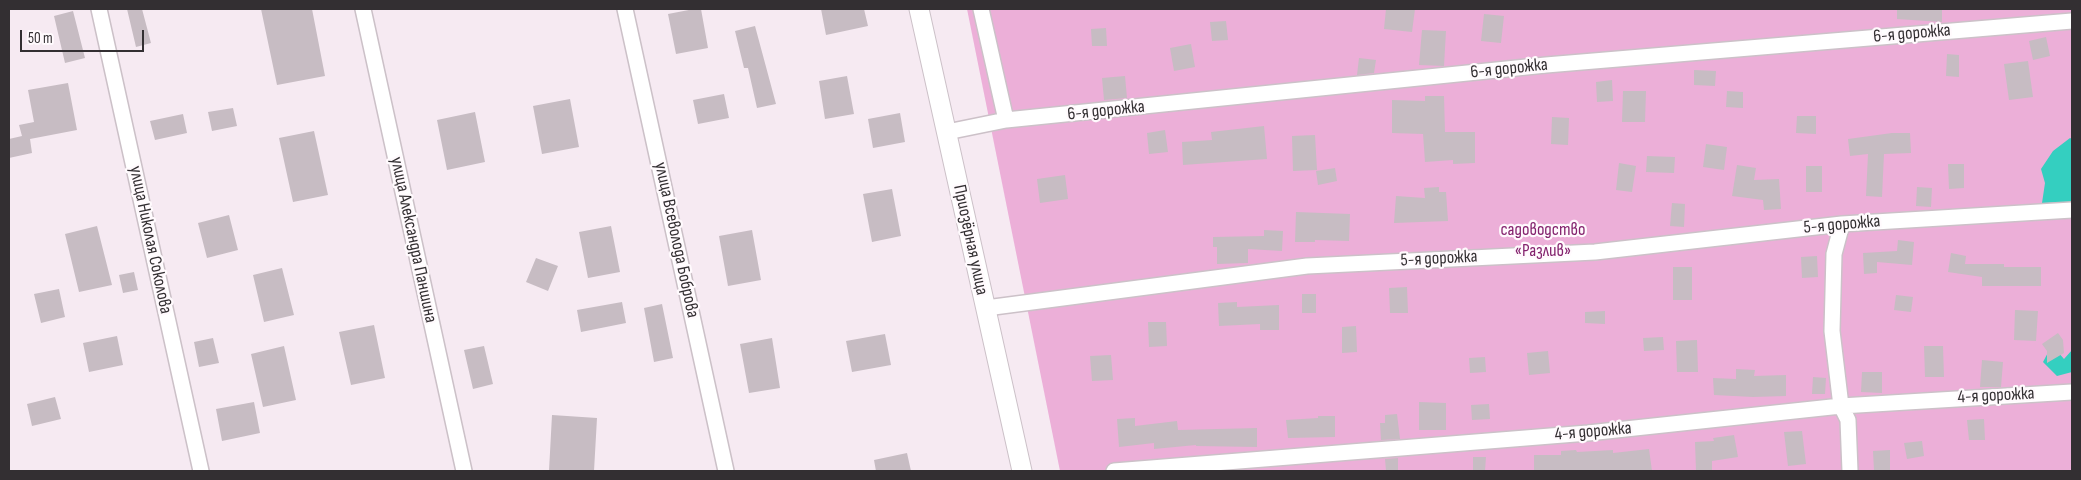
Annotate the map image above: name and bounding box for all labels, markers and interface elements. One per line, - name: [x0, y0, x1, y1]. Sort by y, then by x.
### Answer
- scale bar: [22, 20, 146, 52]
- street label: 6-я дорожка: [1872, 20, 1952, 48]
- text: 50 m: [28, 29, 53, 48]
- street label: 6-я дорожка: [1469, 54, 1549, 84]
- street label: 6-я дорожка: [1066, 96, 1146, 126]
- street label: улица Александра Паншина: [385, 155, 441, 325]
- street label: улица Всеволода Боброва: [649, 160, 703, 320]
- street label: улица Николая Соколова: [124, 164, 176, 316]
- street label: Приозёрная улица: [948, 183, 992, 297]
- street label: 5-я дорожка: [1803, 211, 1881, 239]
- park label: садоводство «Разлив»: [1501, 219, 1585, 262]
- street label: 5-я дорожка: [1400, 246, 1478, 272]
- street label: 4-я дорожка: [1957, 383, 2035, 409]
- street label: 4-я дорожка: [1554, 418, 1632, 446]

